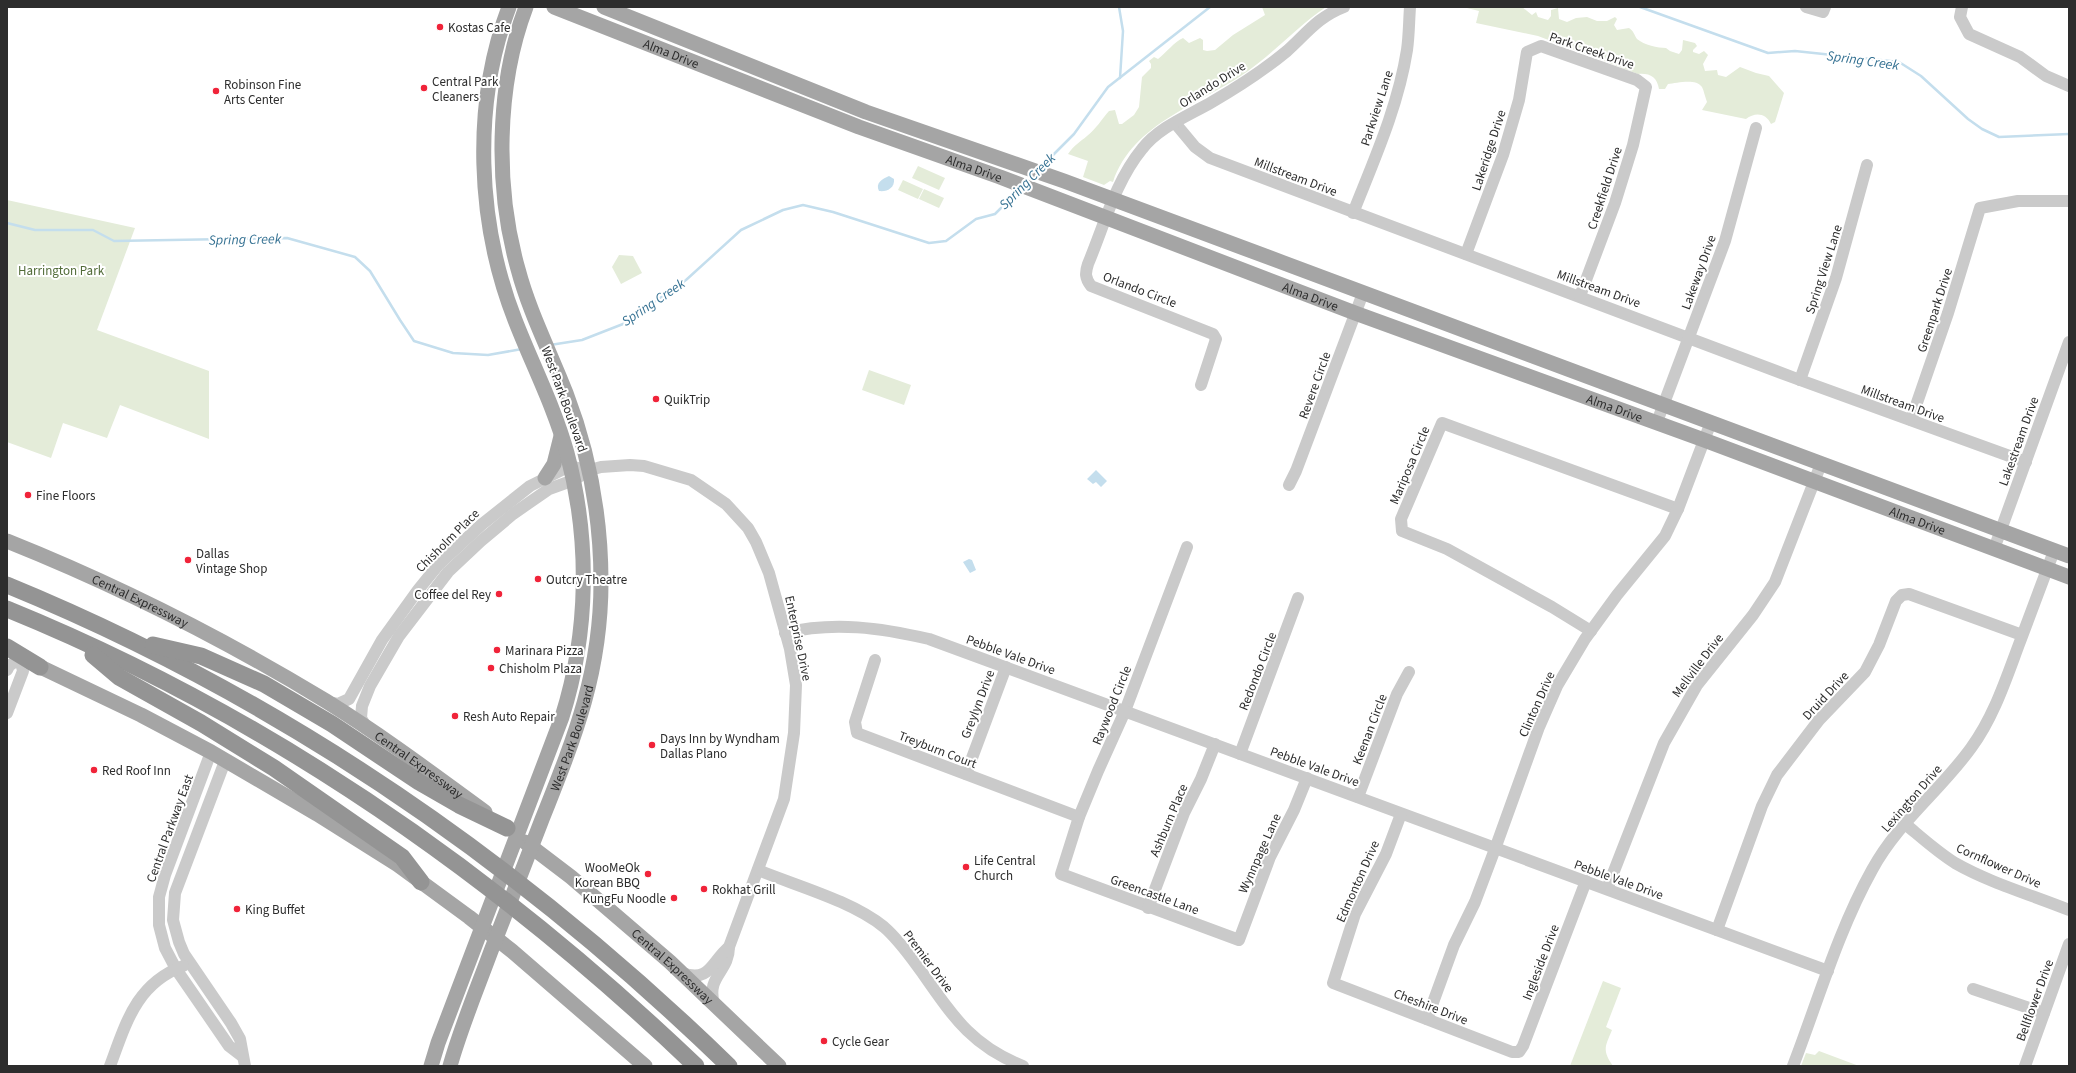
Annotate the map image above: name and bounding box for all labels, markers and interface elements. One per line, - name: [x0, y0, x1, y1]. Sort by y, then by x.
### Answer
- place label: Kostas Cafe: [448, 19, 510, 37]
- marker: Kostas Cafe: [435, 22, 445, 32]
- street label: Park Creek Drive: [1547, 28, 1637, 74]
- street label: Alma Drive: [640, 35, 701, 73]
- water label: Spring Creek: [1825, 46, 1901, 76]
- street label: Orlando Drive: [1176, 57, 1249, 112]
- street label: Parkview Lane: [1356, 68, 1398, 148]
- place label: Central Park Cleaners: [432, 73, 499, 106]
- place label: Robinson Fine Arts Center: [224, 76, 301, 109]
- marker: Central Park Cleaners: [419, 83, 429, 93]
- marker: Robinson Fine Arts Center: [211, 86, 221, 96]
- street label: Lakeridge Drive: [1467, 108, 1510, 193]
- street label: Creekfield Drive: [1583, 145, 1627, 232]
- water label: Spring Creek: [995, 149, 1061, 214]
- street label: Alma Drive: [943, 151, 1004, 187]
- street label: Millstream Drive: [1252, 153, 1340, 201]
- street label: Spring View Lane: [1801, 222, 1847, 316]
- water label: Spring Creek: [208, 229, 282, 251]
- street label: Lakeway Drive: [1677, 233, 1721, 312]
- park label: Harrington Park: [18, 262, 105, 280]
- street label: Millstream Drive: [1554, 265, 1643, 312]
- street label: Greenpark Drive: [1913, 266, 1957, 355]
- street label: Orlando Circle: [1100, 268, 1179, 312]
- water label: Spring Creek: [618, 274, 690, 331]
- street label: Alma Drive: [1280, 278, 1341, 316]
- street label: West Park Boulevard: [537, 344, 592, 455]
- street label: Revere Circle: [1294, 349, 1335, 421]
- street label: Millstream Drive: [1858, 380, 1947, 427]
- street label: Alma Drive: [1584, 390, 1645, 427]
- place label: QuikTrip: [664, 391, 710, 409]
- marker: QuikTrip: [651, 394, 661, 404]
- street label: Lakestream Drive: [1994, 394, 2043, 489]
- street label: Mariposa Circle: [1385, 424, 1434, 507]
- place label: Fine Floors: [36, 487, 96, 505]
- marker: Fine Floors: [23, 490, 33, 500]
- street label: Alma Drive: [1887, 502, 1948, 540]
- street label: Chisholm Place: [412, 505, 484, 577]
- place label: Dallas Vintage Shop: [196, 545, 267, 578]
- marker: Dallas Vintage Shop: [183, 555, 193, 565]
- street label: Central Expressway: [89, 570, 191, 632]
- place label: Outcry Theatre: [546, 571, 627, 589]
- marker: Outcry Theatre: [533, 574, 543, 584]
- place label: Coffee del Rey: [414, 586, 491, 604]
- marker: Coffee del Rey: [494, 589, 504, 599]
- street label: Enterprise Drive: [780, 594, 816, 682]
- street label: Pebble Vale Drive: [964, 630, 1058, 679]
- street label: Redondo Circle: [1235, 630, 1281, 713]
- street label: Mellville Drive: [1668, 630, 1728, 701]
- place label: Marinara Pizza: [505, 642, 584, 660]
- marker: Marinara Pizza: [492, 645, 502, 655]
- place label: Chisholm Plaza: [499, 660, 582, 678]
- marker: Chisholm Plaza: [486, 663, 496, 673]
- street label: Raywood Circle: [1088, 663, 1136, 748]
- street label: Greylyn Drive: [957, 667, 999, 741]
- street label: Druid Drive: [1798, 667, 1853, 724]
- street label: Clinton Drive: [1514, 669, 1559, 740]
- street label: West Park Boulevard: [546, 683, 598, 794]
- street label: Keenan Circle: [1348, 691, 1392, 767]
- place label: Resh Auto Repair: [463, 708, 555, 726]
- marker: Resh Auto Repair: [450, 711, 460, 721]
- street label: Central Expressway: [371, 727, 467, 803]
- street label: Treyburn Court: [896, 727, 980, 773]
- place label: Days Inn by Wyndham Dallas Plano: [660, 730, 780, 763]
- marker: Days Inn by Wyndham Dallas Plano: [647, 740, 657, 750]
- street label: Pebble Vale Drive: [1268, 742, 1362, 791]
- street label: Lexington Drive: [1877, 761, 1946, 836]
- place label: Red Roof Inn: [102, 762, 171, 780]
- marker: Red Roof Inn: [89, 765, 99, 775]
- street label: Central Parkway East: [142, 771, 198, 885]
- street label: Ashburn Place: [1145, 781, 1192, 860]
- street label: Wynnpage Lane: [1234, 810, 1286, 896]
- street label: Edmonton Drive: [1332, 838, 1384, 925]
- street label: Cornflower Drive: [1953, 839, 2044, 893]
- place label: Life Central Church: [974, 852, 1036, 885]
- street label: Pebble Vale Drive: [1572, 855, 1666, 904]
- place label: WooMeOk Korean BBQ: [575, 859, 641, 892]
- marker: Life Central Church: [961, 862, 971, 872]
- marker: WooMeOk Korean BBQ: [643, 869, 653, 879]
- street label: Greencastle Lane: [1108, 871, 1201, 919]
- place label: Rokhat Grill: [712, 881, 776, 899]
- marker: Rokhat Grill: [699, 884, 709, 894]
- place label: KungFu Noodle: [583, 890, 666, 908]
- marker: KungFu Noodle: [669, 893, 679, 903]
- place label: King Buffet: [245, 901, 305, 919]
- marker: King Buffet: [232, 904, 242, 914]
- street label: Ingleside Drive: [1518, 922, 1564, 1003]
- street label: Central Expressway: [627, 925, 717, 1009]
- street label: Premier Drive: [899, 927, 958, 997]
- street label: Bellflower Drive: [2012, 957, 2058, 1044]
- street label: Cheshire Drive: [1391, 985, 1470, 1029]
- place label: Cycle Gear: [832, 1033, 889, 1051]
- marker: Cycle Gear: [819, 1036, 829, 1046]

